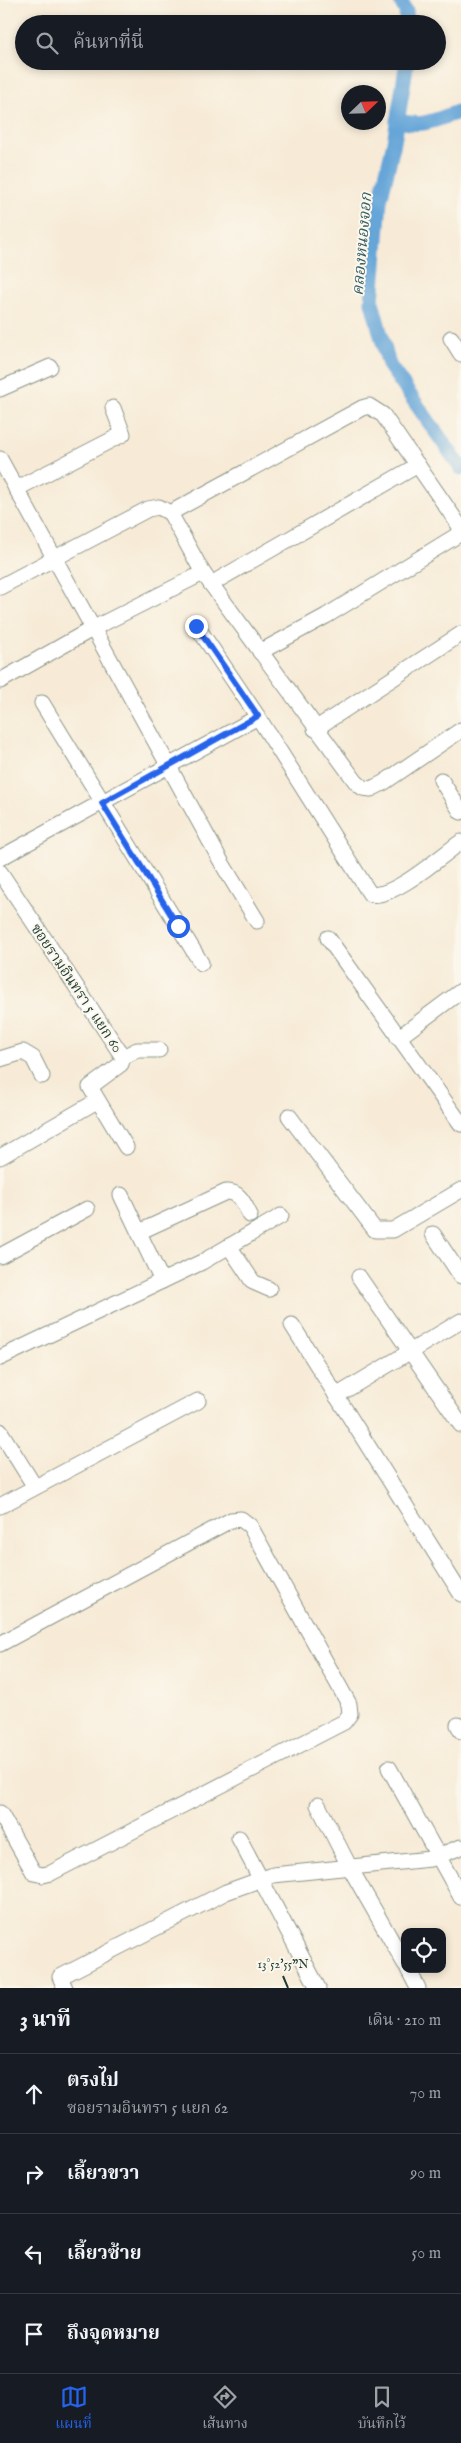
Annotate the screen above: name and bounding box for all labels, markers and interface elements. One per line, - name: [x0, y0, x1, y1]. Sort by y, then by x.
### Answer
- search box: [15, 15, 446, 70]
- icon: search: [33, 29, 61, 57]
- text: ค้นหาที่นี่: [73, 31, 144, 55]
- north arrow: [341, 85, 386, 130]
- water label: คลองหนองจอก: [349, 191, 378, 296]
- route end: [185, 615, 208, 638]
- route start: [167, 915, 190, 938]
- street label: ซอยรามอินทรา 5 แยก 60: [26, 920, 127, 1056]
- map controls: [401, 1928, 446, 1973]
- button: locate: [401, 1928, 446, 1973]
- text: 13°52'55"N: [257, 1957, 309, 1972]
- text: 3 นาที: [20, 2007, 71, 2034]
- text: เดิน · 210 m: [367, 2011, 441, 2031]
- text: ตรงไป: [67, 2069, 119, 2093]
- icon: ahead: [20, 2080, 48, 2108]
- text: 70 m: [410, 2084, 441, 2104]
- text: ซอยรามอินทรา 5 แยก 62: [67, 2099, 228, 2119]
- icon: right: [20, 2160, 48, 2188]
- text: เลี้ยวขวา: [67, 2162, 139, 2186]
- text: 90 m: [410, 2164, 441, 2184]
- icon: left: [20, 2240, 48, 2268]
- text: เลี้ยวซ้าย: [67, 2242, 141, 2266]
- text: 50 m: [412, 2244, 441, 2264]
- icon: arrive: [20, 2320, 48, 2348]
- text: ถึงจุดหมาย: [67, 2322, 160, 2346]
- tab: แผนที่: [55, 2383, 92, 2435]
- tab: เส้นทาง: [202, 2383, 248, 2435]
- tab: บันทึกไว้: [358, 2383, 406, 2435]

